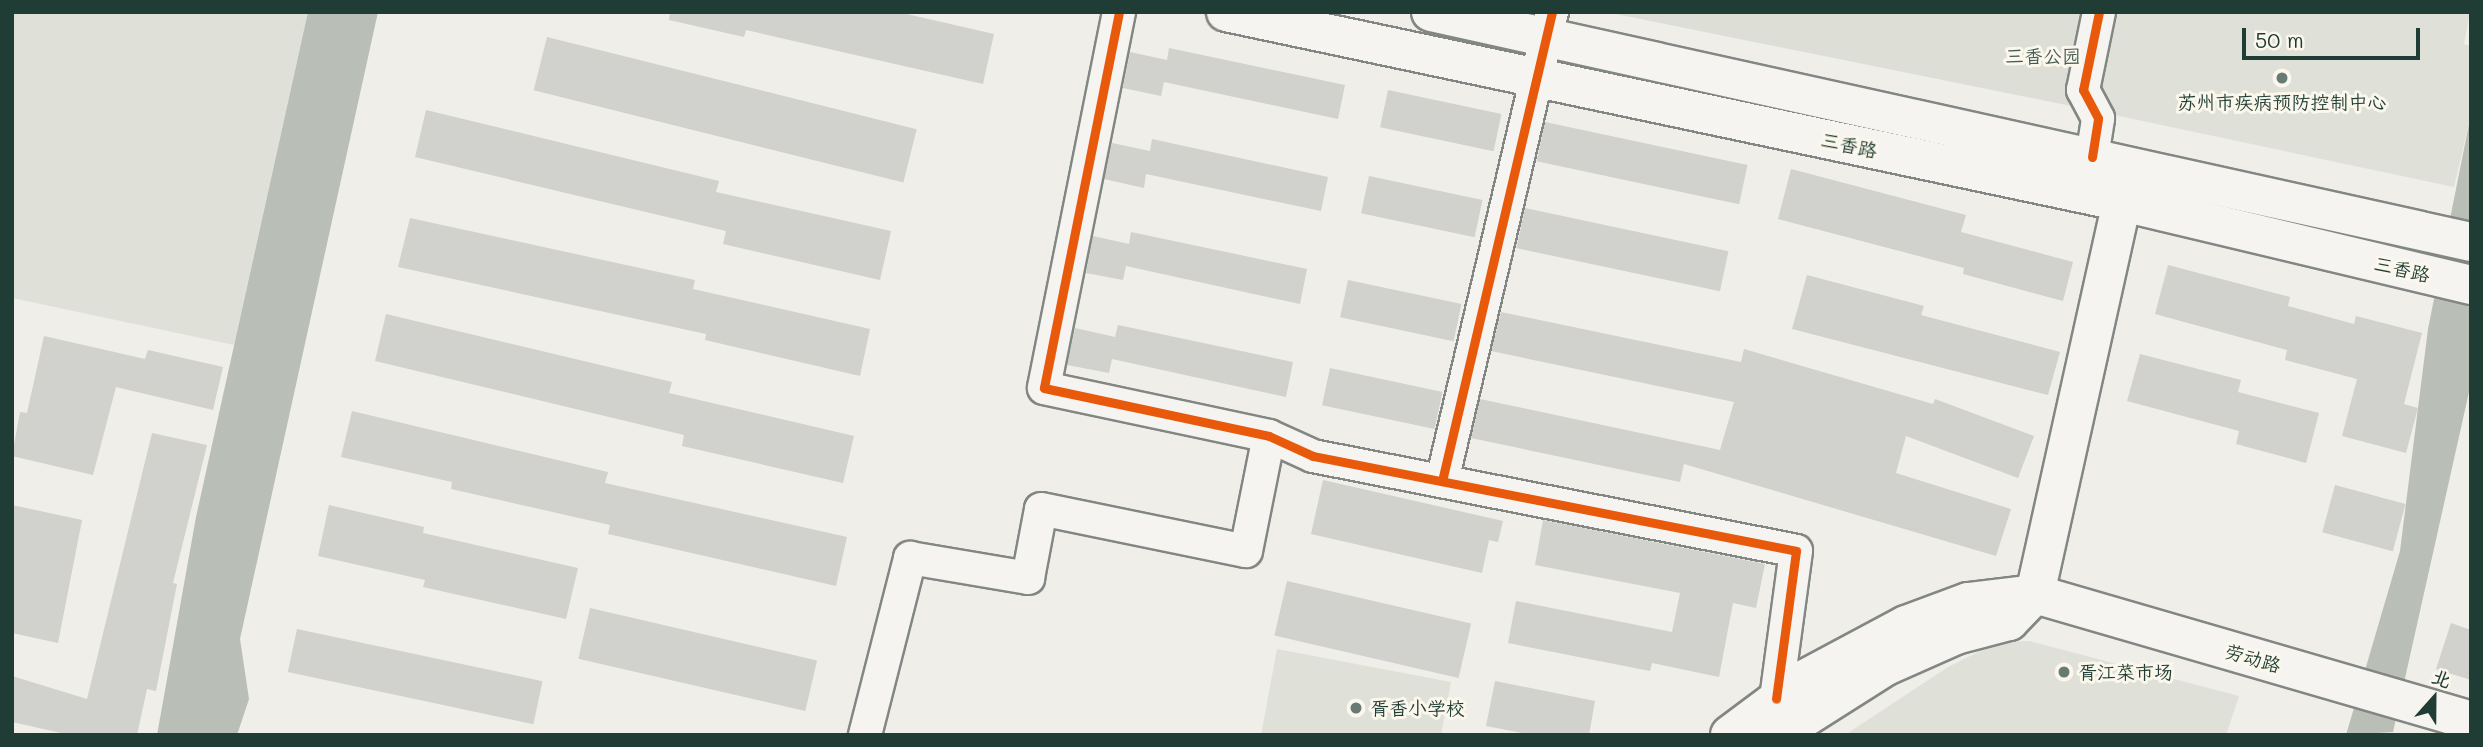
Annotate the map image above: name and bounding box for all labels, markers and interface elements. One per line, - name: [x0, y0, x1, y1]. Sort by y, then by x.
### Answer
- scale bar: [2245, 14, 2424, 58]
- text: 50 m: [2255, 26, 2304, 53]
- park label: 三香公园: [2005, 45, 2081, 67]
- marker: 苏州市疾病预防控制中心: [2272, 68, 2292, 88]
- place label: 苏州市疾病预防控制中心: [2178, 91, 2386, 113]
- street label: 三香路: [1819, 128, 1879, 162]
- street label: 三香路: [2372, 251, 2432, 287]
- street label: 劳动路: [2222, 639, 2284, 677]
- place label: 胥江菜市场: [2078, 661, 2173, 683]
- north arrow: [2399, 663, 2469, 733]
- text: 北: [2428, 663, 2455, 693]
- marker: 胥江菜市场: [2056, 664, 2072, 680]
- place label: 胥香小学校: [1370, 697, 1465, 719]
- marker: 胥香小学校: [1348, 700, 1364, 716]

